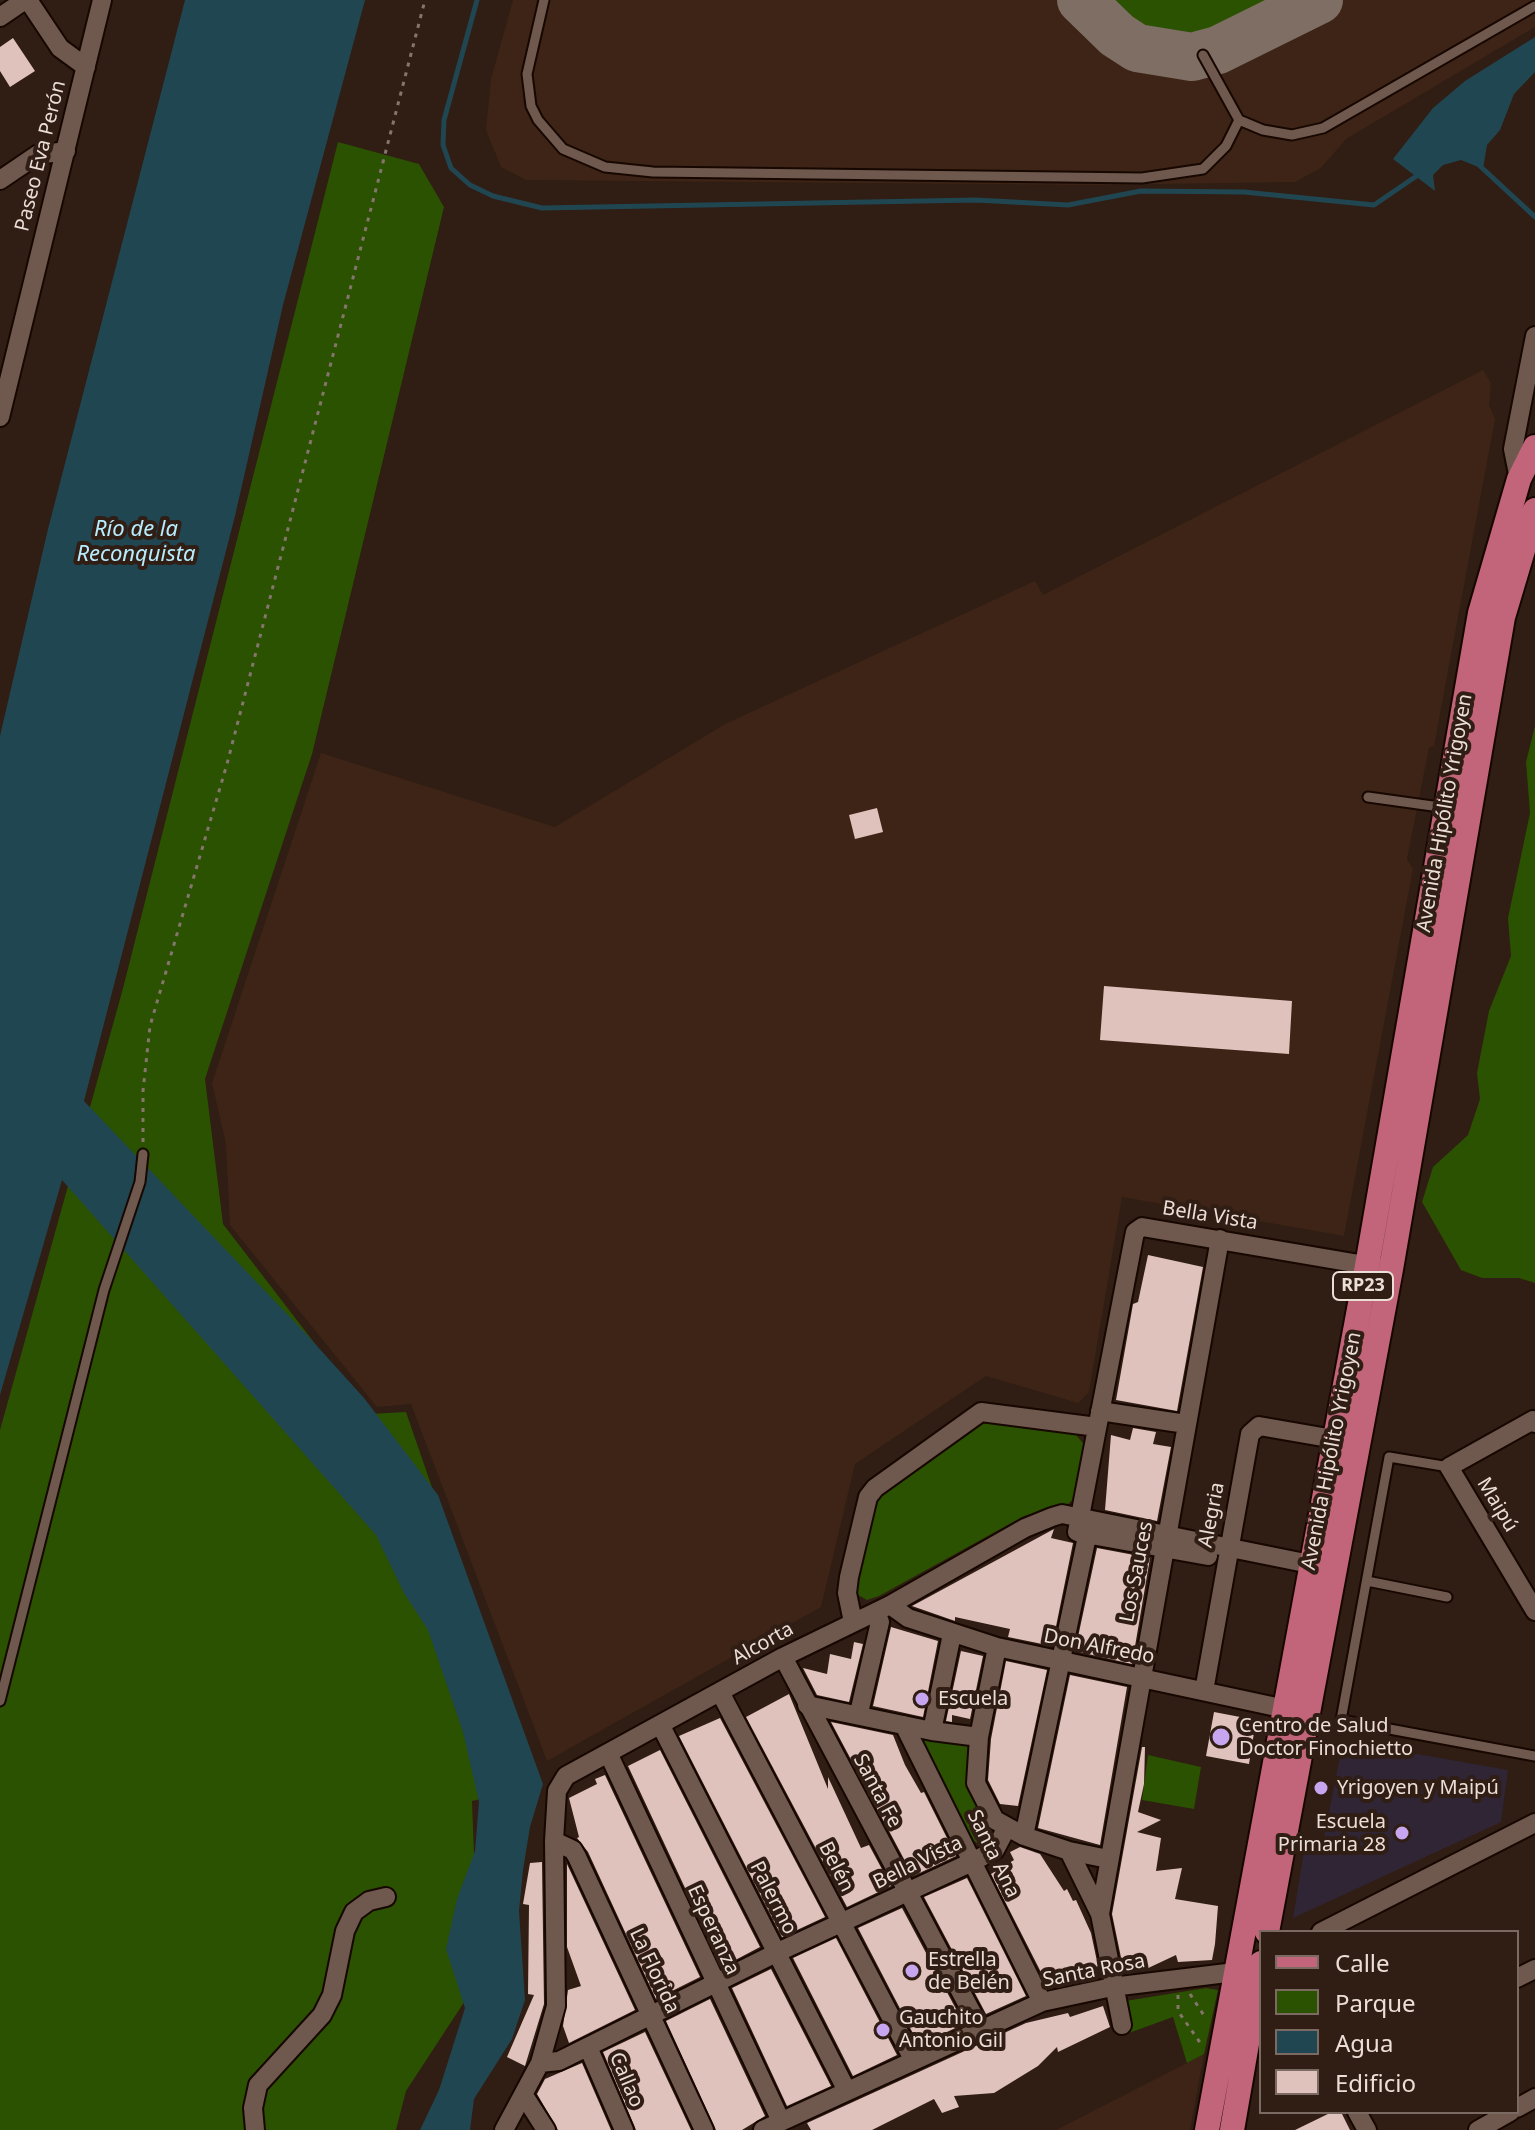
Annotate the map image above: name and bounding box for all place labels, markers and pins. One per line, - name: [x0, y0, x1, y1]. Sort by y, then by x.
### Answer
- place label: Escuela: [938, 1687, 1008, 1711]
- marker: Escuela: [913, 1690, 931, 1708]
- place label: Centro de Salud Doctor Finochietto: [1239, 1714, 1413, 1761]
- marker: Centro de Salud Doctor Finochietto: [1210, 1726, 1232, 1748]
- place label: Yrigoyen y Maipú: [1337, 1776, 1499, 1800]
- marker: Yrigoyen y Maipú: [1312, 1779, 1330, 1797]
- place label: Escuela Primaria 28: [1278, 1810, 1386, 1857]
- marker: Escuela Primaria 28: [1393, 1824, 1411, 1842]
- place label: Estrella de Belén: [928, 1948, 1010, 1995]
- marker: Estrella de Belén: [903, 1962, 921, 1980]
- place label: Gauchito Antonio Gil: [899, 2006, 1003, 2053]
- marker: Gauchito Antonio Gil: [874, 2021, 892, 2039]

